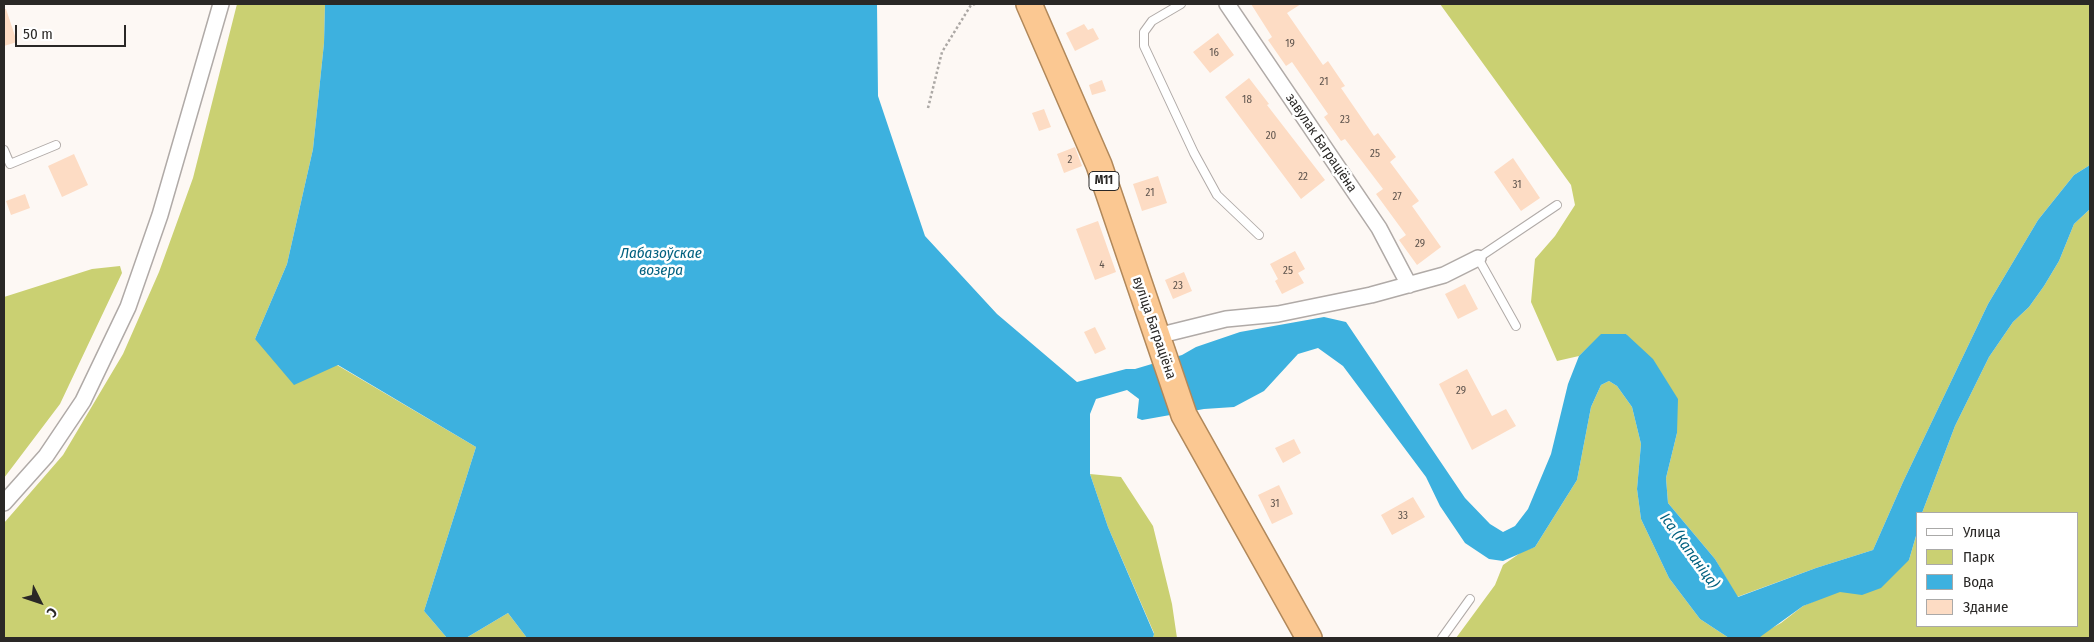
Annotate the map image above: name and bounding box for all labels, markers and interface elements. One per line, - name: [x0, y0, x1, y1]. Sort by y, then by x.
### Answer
- scale bar: [18, 15, 129, 47]
- text: 50 m: [23, 25, 53, 43]
- house number: 19: [1285, 37, 1295, 51]
- house number: 16: [1209, 46, 1219, 60]
- house number: 21: [1320, 75, 1328, 89]
- street label: завулак Баграціёна: [1282, 90, 1360, 196]
- house number: 18: [1242, 93, 1252, 107]
- house number: 23: [1340, 113, 1350, 127]
- house number: 20: [1266, 129, 1276, 143]
- house number: 25: [1370, 147, 1380, 161]
- house number: 2: [1068, 153, 1072, 167]
- house number: 22: [1298, 170, 1308, 184]
- road number: М11: [1089, 172, 1119, 190]
- house number: 31: [1513, 178, 1521, 192]
- house number: 21: [1146, 186, 1154, 200]
- house number: 27: [1392, 190, 1402, 204]
- house number: 29: [1415, 237, 1425, 251]
- water label: Лабазоўскае возера: [620, 245, 702, 280]
- house number: 4: [1099, 258, 1105, 272]
- house number: 25: [1283, 264, 1293, 278]
- street label: вуліца Баграціёна: [1129, 275, 1179, 381]
- house number: 23: [1173, 279, 1183, 293]
- house number: 29: [1456, 384, 1466, 398]
- house number: 31: [1271, 497, 1279, 511]
- house number: 33: [1398, 509, 1408, 523]
- water label: Іса (Капаніца): [1656, 510, 1722, 592]
- legend: [1916, 512, 2079, 627]
- text: Улица: [1963, 523, 2001, 541]
- text: Парк: [1963, 548, 1994, 566]
- text: Вода: [1963, 573, 1994, 591]
- north arrow: [15, 577, 65, 627]
- text: Здание: [1963, 598, 2009, 616]
- text: С: [43, 604, 61, 621]

